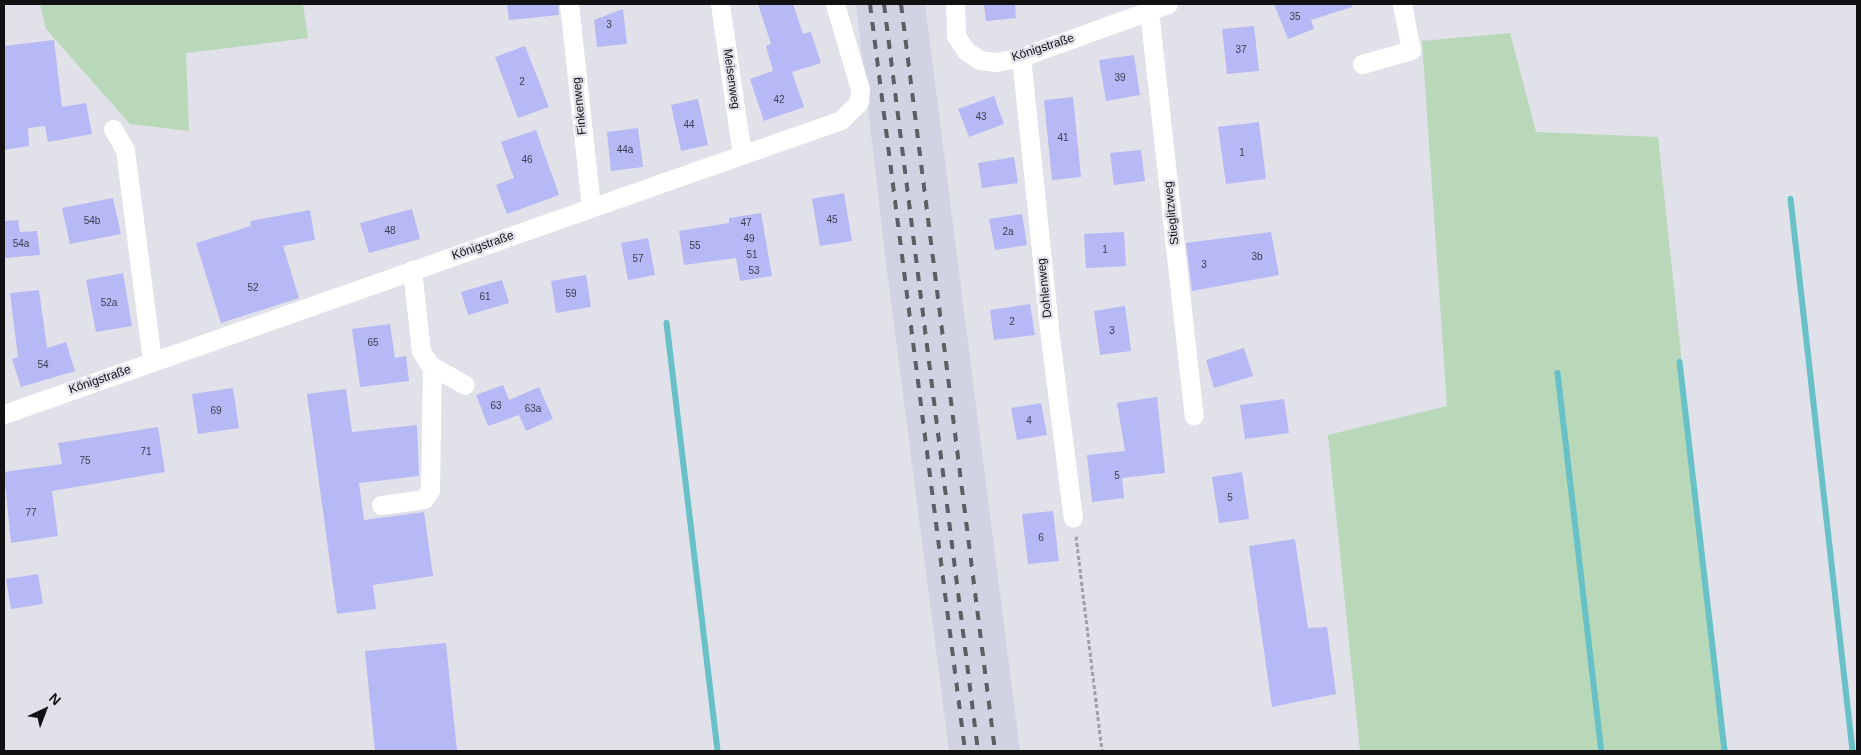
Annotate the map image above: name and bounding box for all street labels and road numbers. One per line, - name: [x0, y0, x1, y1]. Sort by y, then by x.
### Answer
- street label: Königstraße: [1010, 31, 1076, 65]
- street label: Meisenweg: [720, 48, 742, 110]
- street label: Finkenweg: [570, 76, 590, 136]
- street label: Stieglitzweg: [1161, 180, 1183, 246]
- street label: Königstraße: [450, 229, 516, 263]
- street label: Dohlenweg: [1035, 257, 1055, 319]
- street label: Königstraße: [67, 363, 133, 397]

